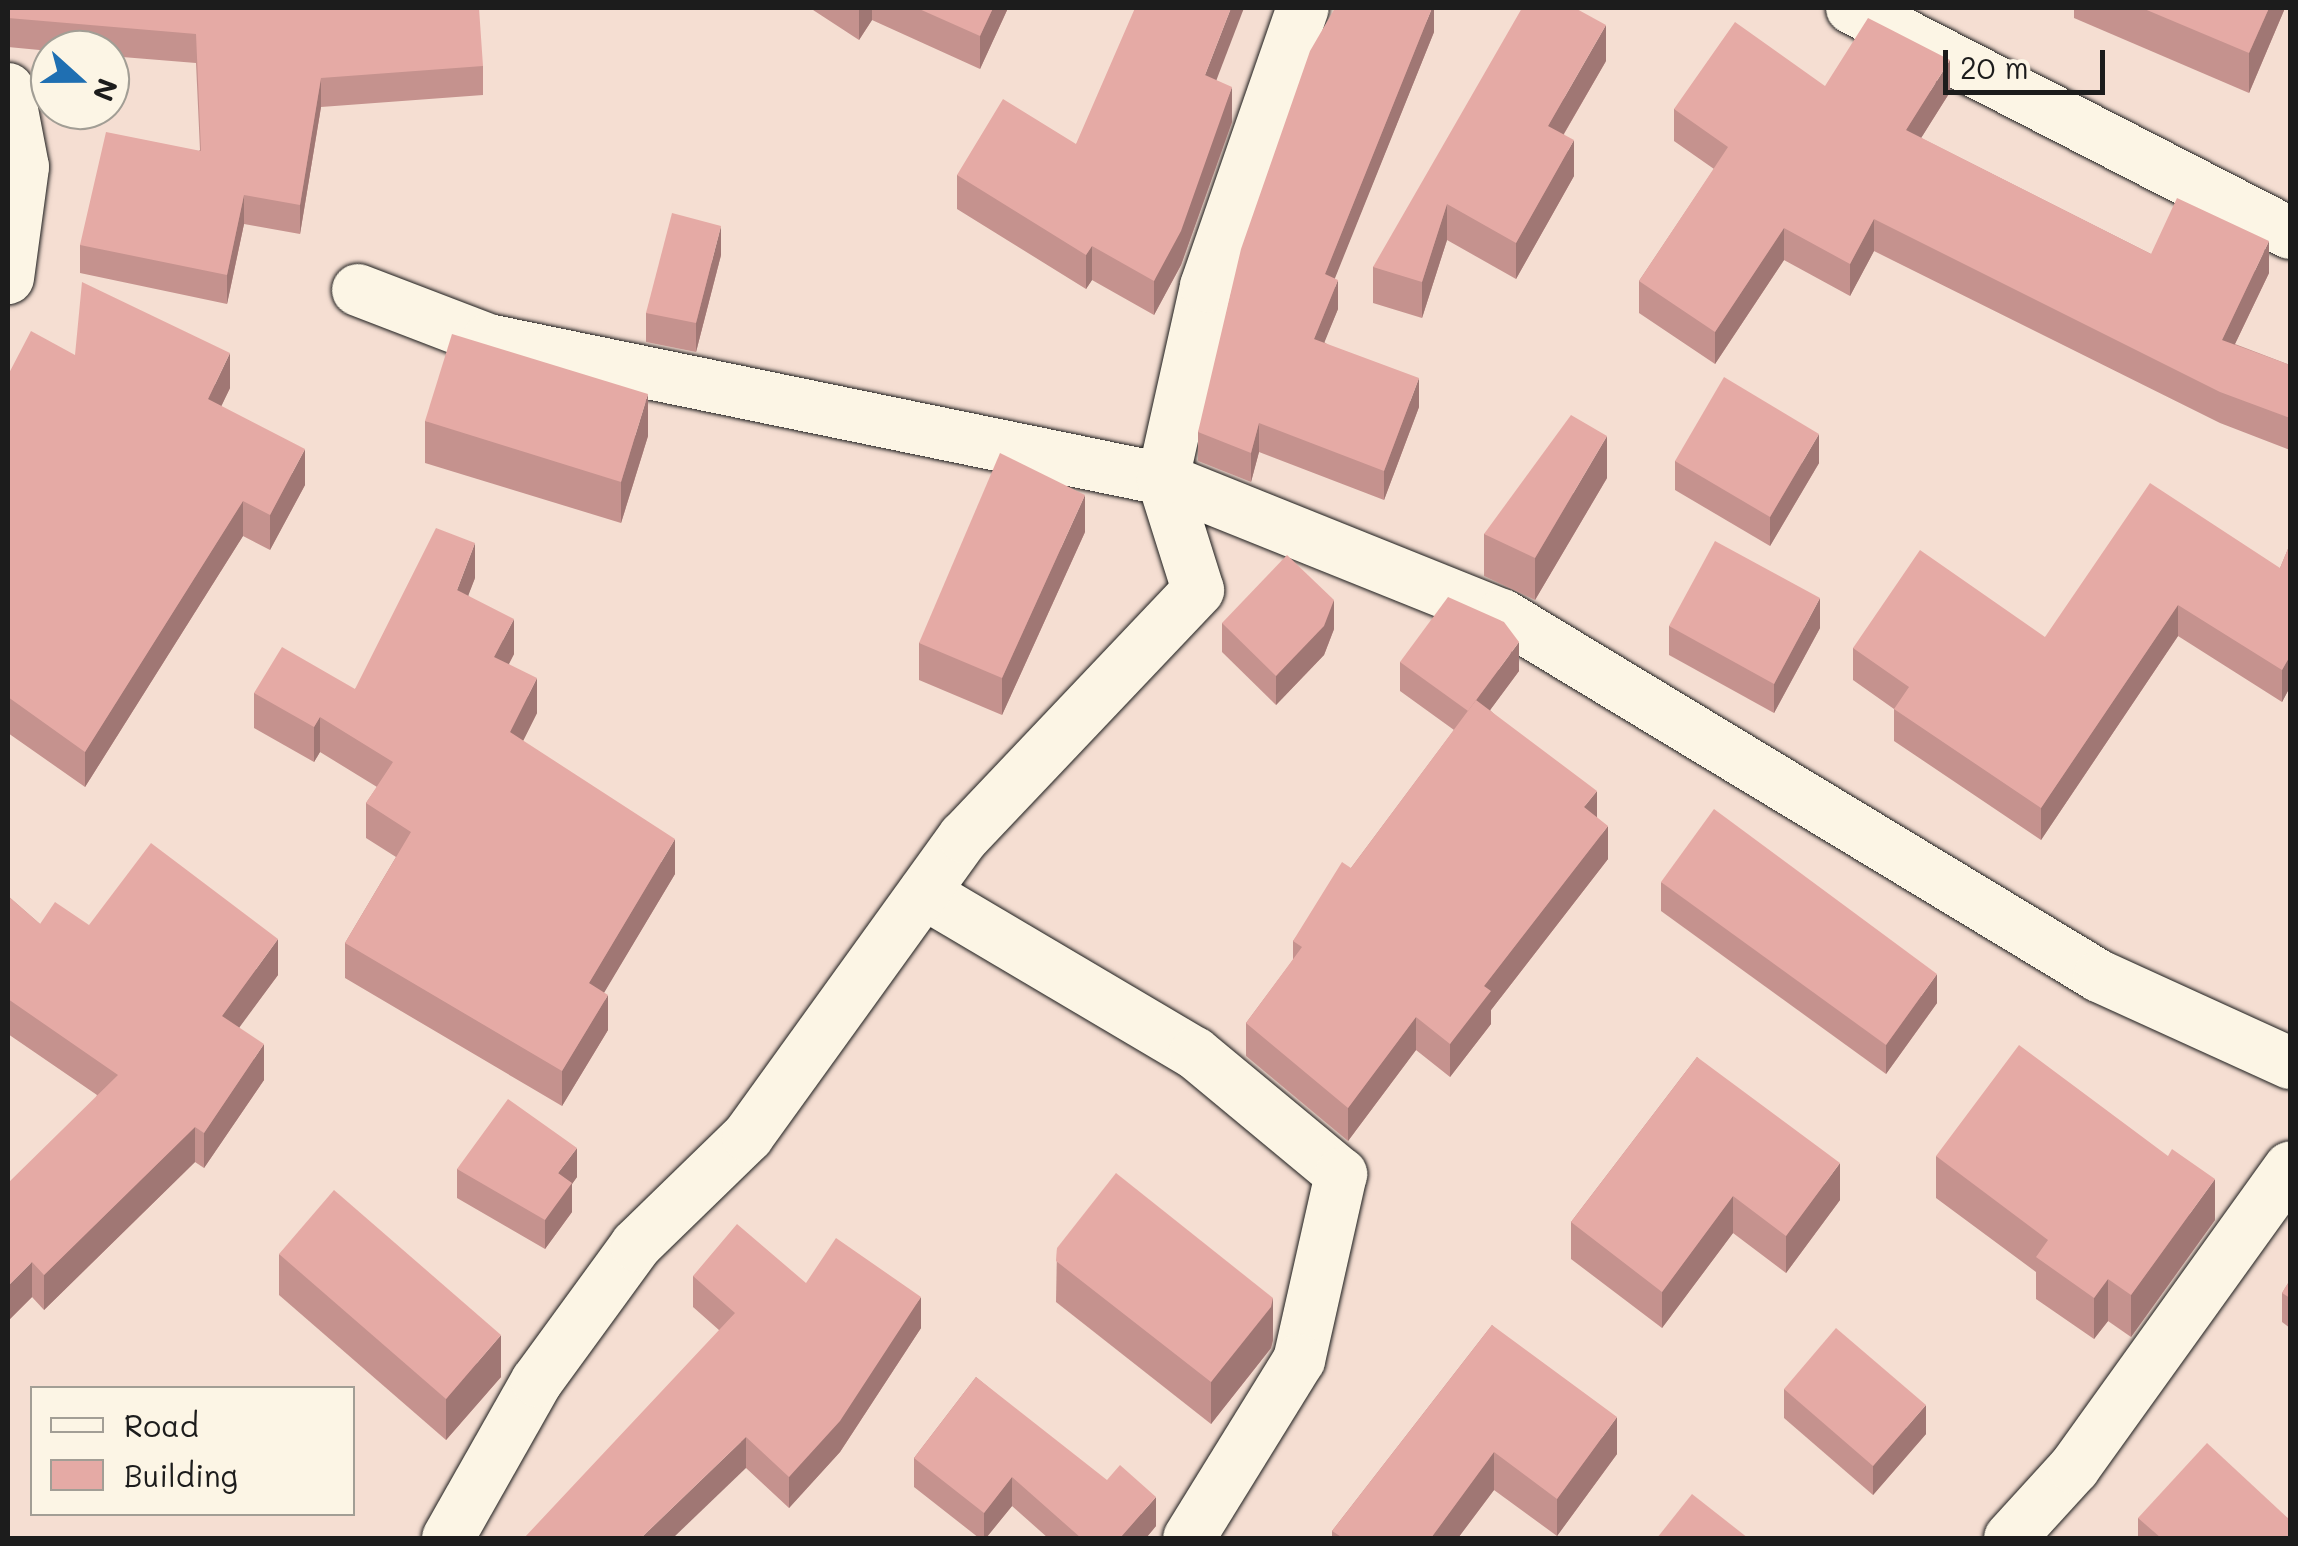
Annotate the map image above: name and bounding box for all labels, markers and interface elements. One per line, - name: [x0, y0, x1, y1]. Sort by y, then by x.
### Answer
- north arrow: [30, 30, 130, 130]
- scale bar: [1948, 30, 2110, 92]
- text: 20 m: [1960, 47, 2029, 87]
- text: N: [86, 74, 127, 106]
- legend: [30, 1386, 355, 1516]
- text: Road: [124, 1405, 199, 1445]
- text: Building: [124, 1455, 238, 1495]

